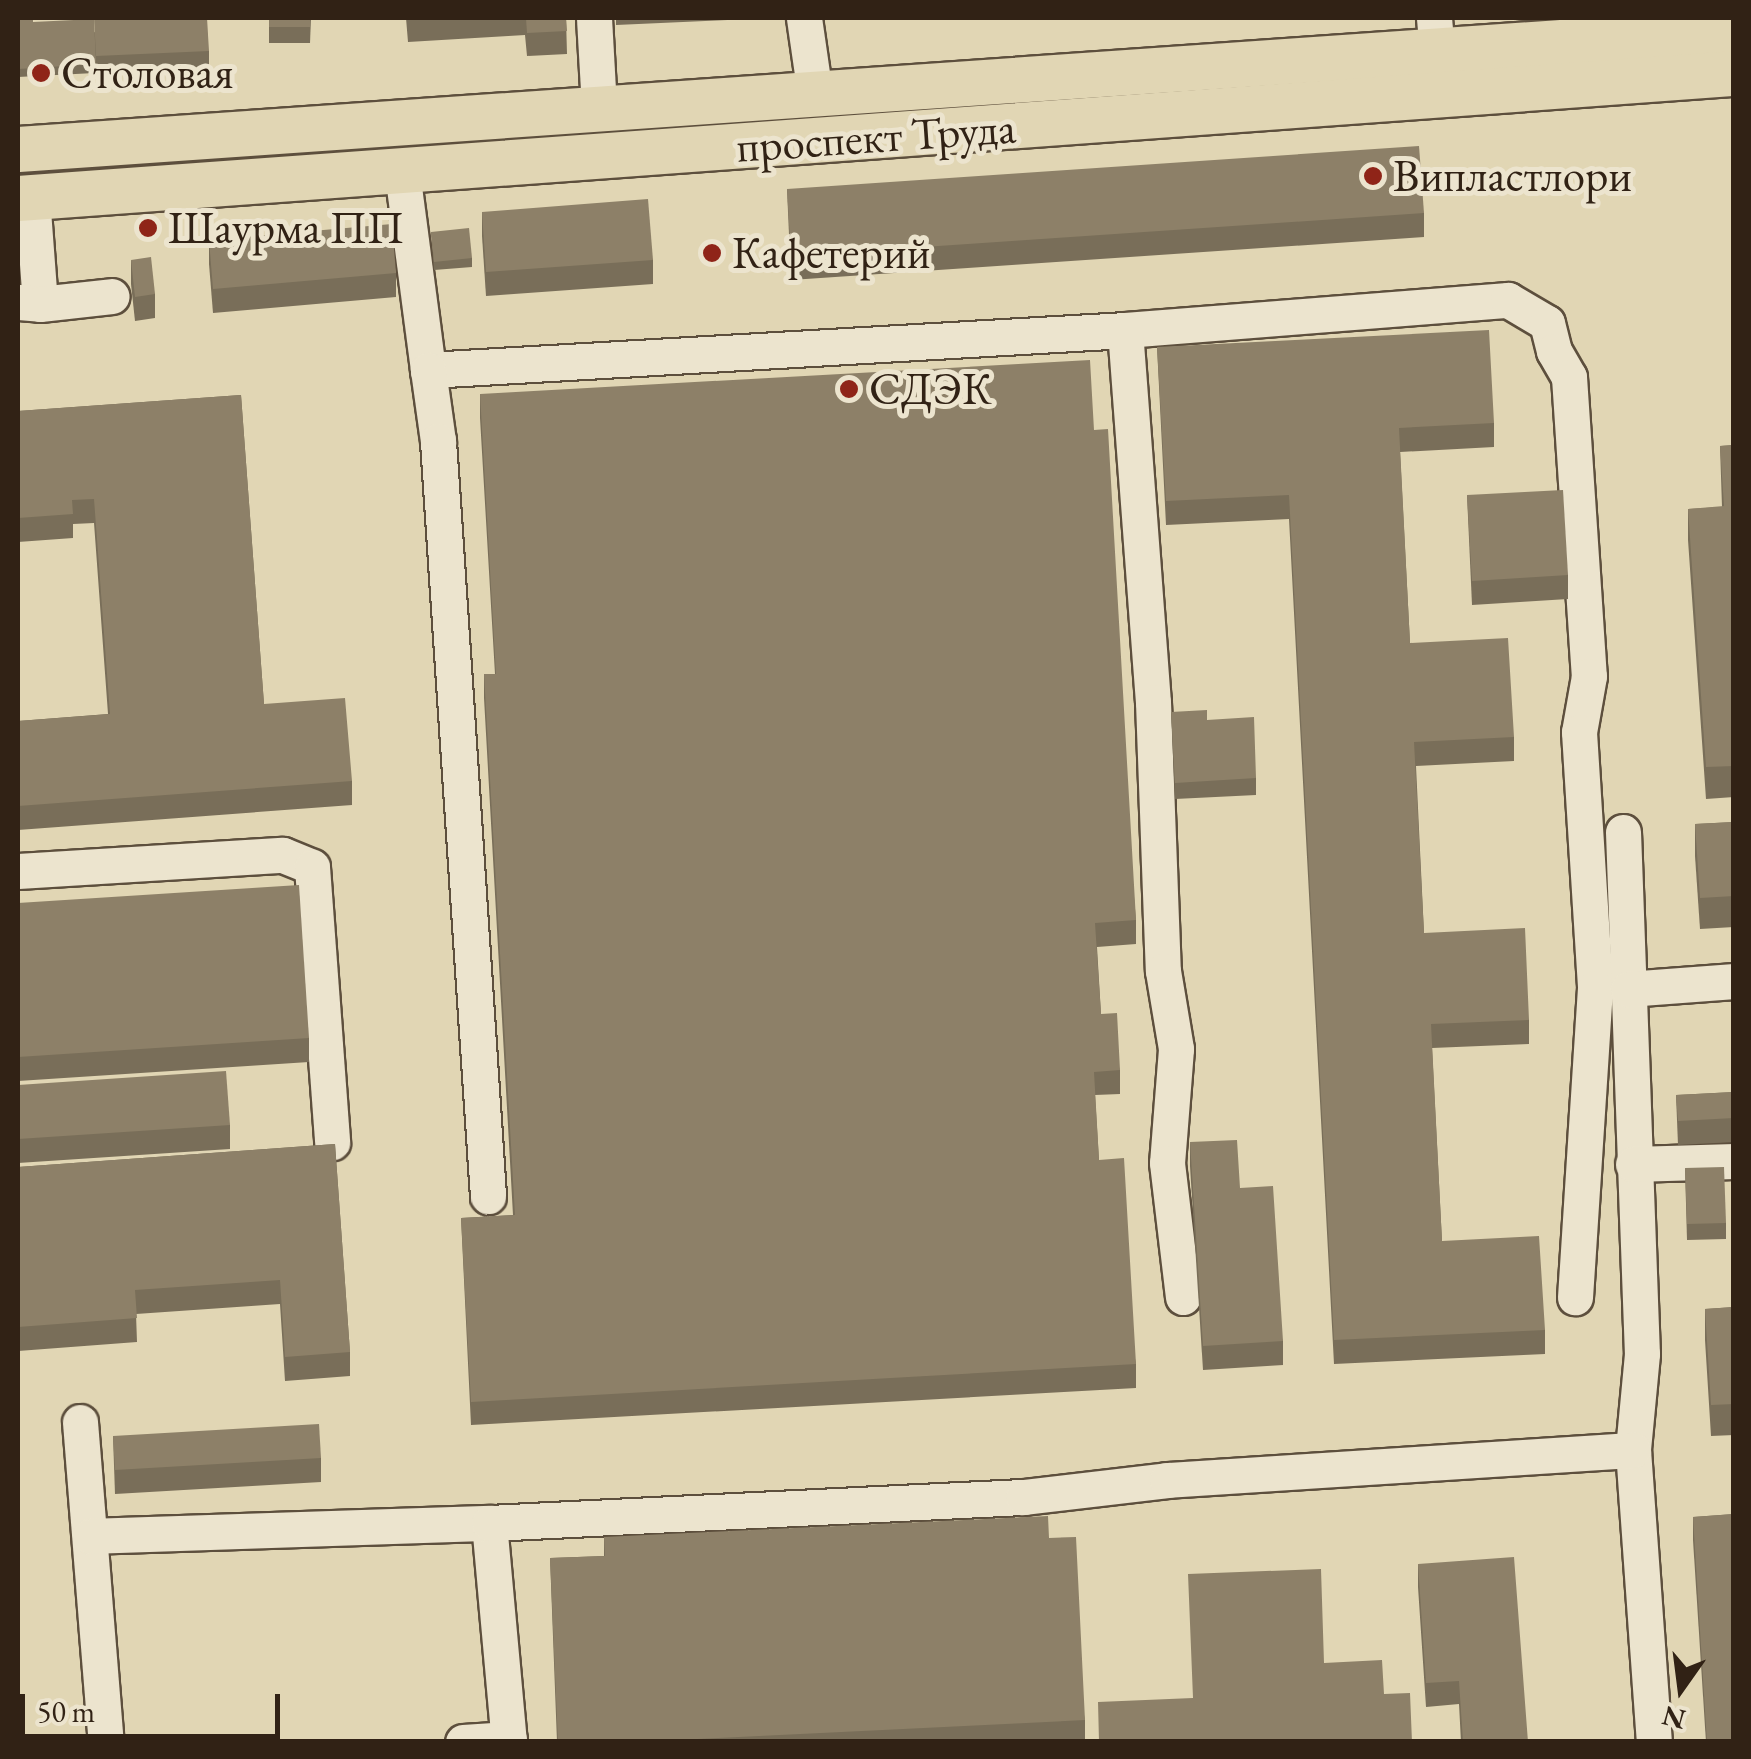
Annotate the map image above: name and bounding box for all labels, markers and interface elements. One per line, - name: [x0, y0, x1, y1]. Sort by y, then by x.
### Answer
- place label: Столовая: [61, 46, 234, 100]
- marker: Столовая: [30, 62, 52, 84]
- street label: проспект Труда: [734, 100, 1018, 174]
- place label: Випластлори: [1393, 149, 1632, 203]
- marker: Випластлори: [1362, 165, 1384, 187]
- place label: Шаурма ПП: [168, 201, 404, 255]
- marker: Шаурма ПП: [137, 217, 159, 239]
- place label: Кафетерий: [732, 226, 930, 280]
- marker: Кафетерий: [701, 242, 723, 264]
- place label: СДЭК: [869, 362, 992, 416]
- marker: СДЭК: [838, 378, 860, 400]
- north arrow: [1631, 1639, 1731, 1739]
- scale bar: [25, 1674, 285, 1736]
- text: 50 m: [37, 1692, 95, 1731]
- text: N: [1658, 1698, 1689, 1738]

